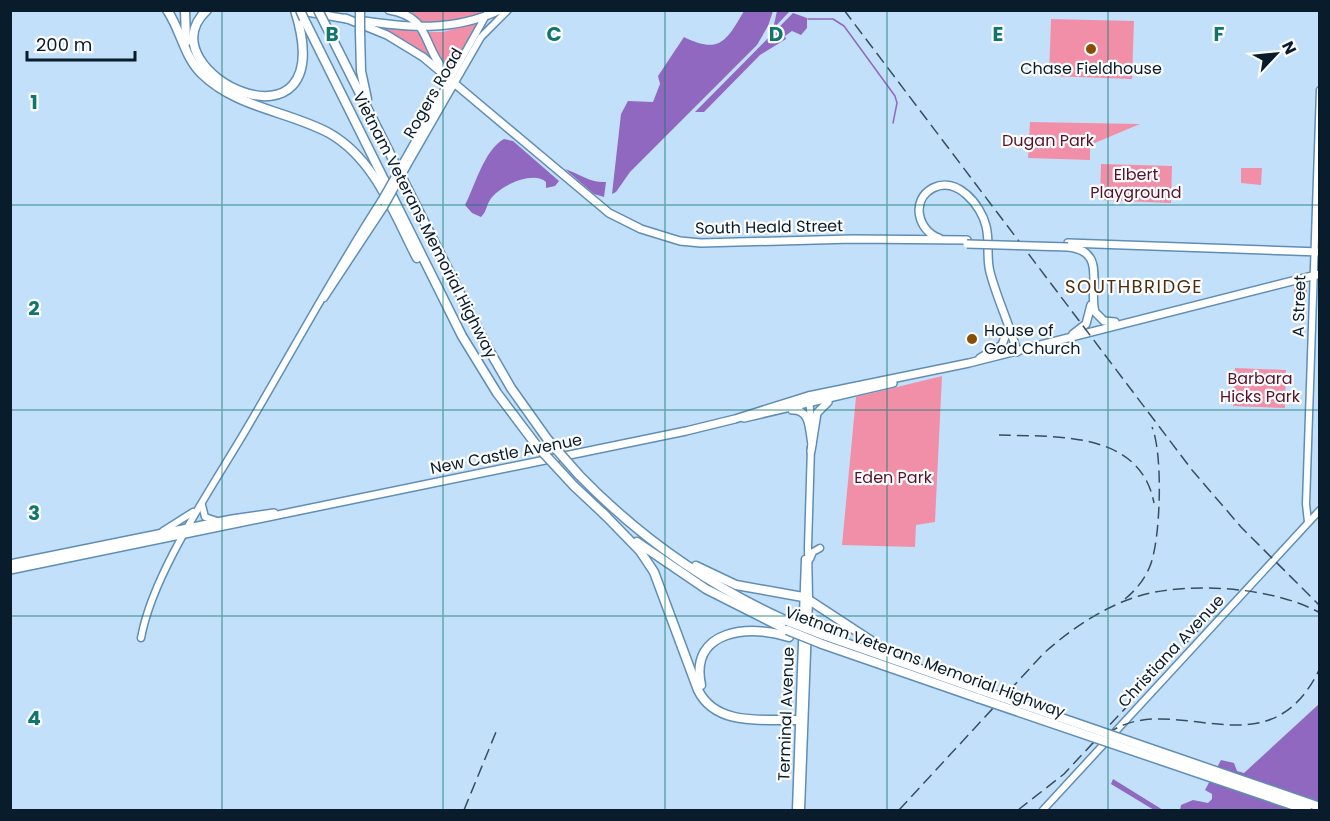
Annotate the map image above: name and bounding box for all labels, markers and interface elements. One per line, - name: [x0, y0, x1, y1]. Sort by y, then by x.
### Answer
- text: B: [325, 20, 339, 48]
- text: C: [546, 20, 562, 48]
- text: D: [769, 20, 783, 48]
- text: E: [993, 20, 1003, 48]
- text: F: [1214, 20, 1225, 48]
- scale bar: [27, 24, 135, 62]
- north arrow: [1246, 24, 1306, 84]
- text: 200 m: [36, 32, 92, 57]
- text: N: [1276, 37, 1302, 58]
- marker: Chase Fieldhouse: [1084, 42, 1098, 56]
- street label: Rogers Road: [398, 44, 468, 142]
- place label: Chase Fieldhouse: [1020, 57, 1162, 80]
- text: 1: [30, 88, 38, 116]
- street label: Vietnam Veterans Memorial Highway: [347, 88, 503, 362]
- park label: Dugan Park: [1002, 129, 1095, 152]
- park label: Elbert Playground: [1090, 163, 1182, 204]
- street label: South Heald Street: [695, 214, 843, 240]
- district label: SOUTHBRIDGE: [1065, 274, 1203, 299]
- street label: A Street: [1286, 274, 1312, 337]
- text: 2: [28, 294, 40, 322]
- place label: House of God Church: [984, 319, 1081, 360]
- marker: House of God Church: [965, 332, 979, 346]
- park label: Barbara Hicks Park: [1220, 367, 1301, 408]
- street label: New Castle Avenue: [428, 428, 584, 480]
- park label: Eden Park: [854, 466, 933, 489]
- text: 3: [28, 499, 40, 527]
- street label: Christiana Avenue: [1113, 589, 1230, 713]
- street label: Vietnam Veterans Memorial Highway: [782, 600, 1068, 724]
- street label: Terminal Avenue: [772, 646, 800, 782]
- text: 4: [27, 704, 41, 732]

